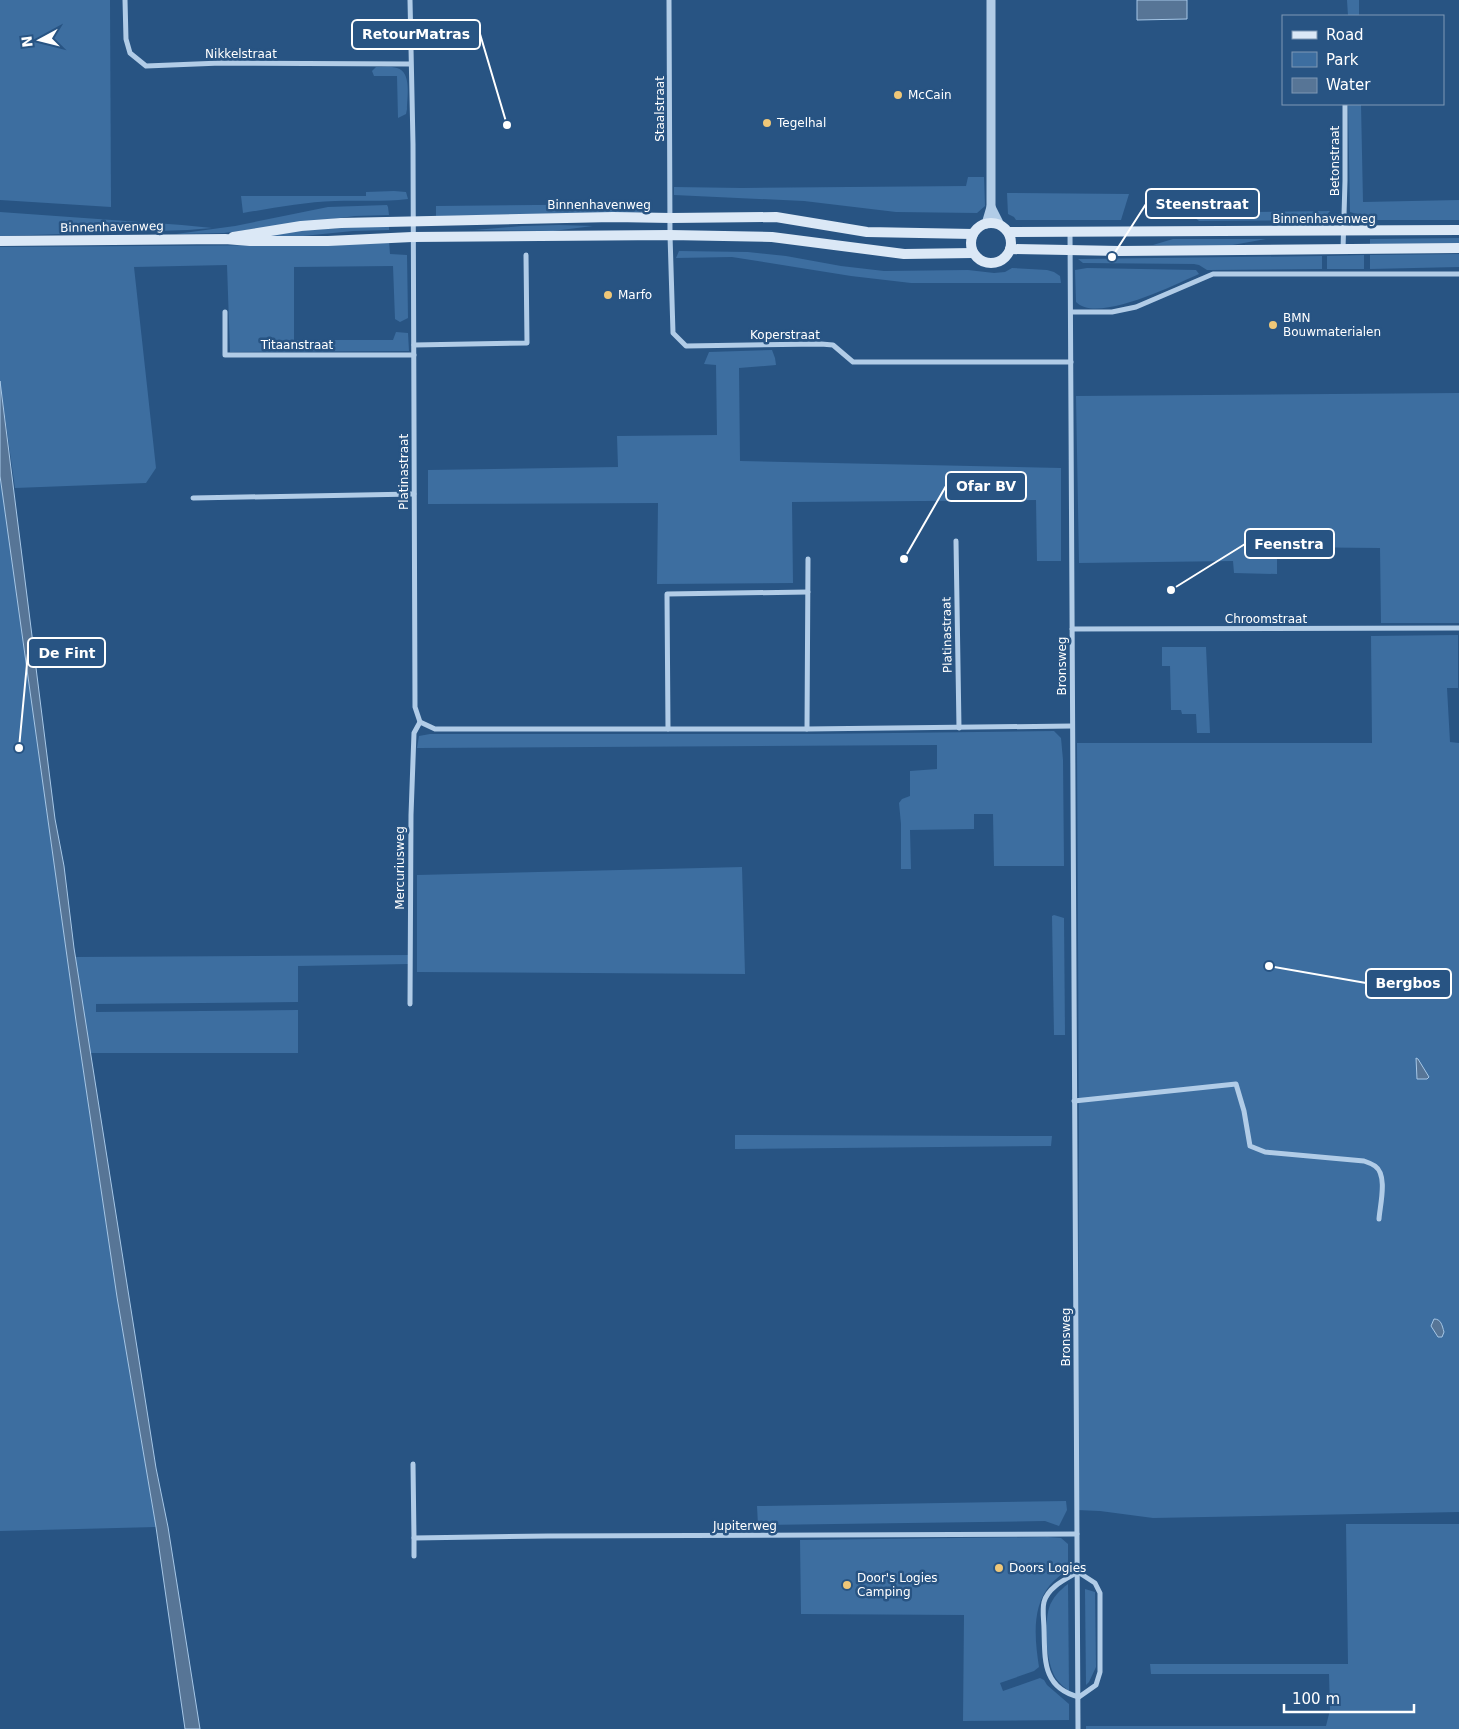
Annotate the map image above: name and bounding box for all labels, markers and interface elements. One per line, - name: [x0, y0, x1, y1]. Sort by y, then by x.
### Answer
- north arrow: [15, 15, 65, 65]
- legend: [1282, 15, 1444, 105]
- callout: RetourMatras: [352, 20, 480, 49]
- text: RetourMatras: [362, 26, 470, 42]
- text: Road: [1326, 26, 1364, 44]
- text: N: [18, 35, 36, 48]
- street label: Nikkelstraat: [205, 47, 277, 61]
- text: Park: [1326, 51, 1359, 69]
- street label: Staalstraat: [653, 76, 667, 142]
- text: Water: [1326, 76, 1371, 94]
- place label: McCain: [908, 88, 952, 102]
- marker: McCain: [892, 89, 904, 101]
- place label: Tegelhal: [776, 116, 826, 130]
- marker: Tegelhal: [761, 117, 773, 129]
- street label: Betonstraat: [1328, 125, 1342, 196]
- callout: Steenstraat: [1146, 189, 1259, 218]
- text: Steenstraat: [1155, 196, 1249, 212]
- street label: Binnenhavenweg: [547, 198, 651, 212]
- street label: Binnenhavenweg: [1272, 212, 1376, 226]
- street label: Binnenhavenweg: [60, 219, 164, 235]
- place label: Marfo: [618, 288, 652, 302]
- marker: Marfo: [602, 289, 614, 301]
- place label: BMN Bouwmaterialen: [1283, 311, 1381, 339]
- marker: BMN Bouwmaterialen: [1267, 319, 1279, 331]
- street label: Koperstraat: [750, 328, 820, 342]
- street label: Titaanstraat: [260, 338, 334, 352]
- street label: Platinastraat: [397, 434, 411, 510]
- callout: Ofar BV: [946, 472, 1026, 501]
- text: Ofar BV: [956, 478, 1016, 494]
- callout: Feenstra: [1245, 529, 1334, 558]
- text: Feenstra: [1254, 536, 1324, 552]
- street label: Platinastraat: [939, 596, 955, 673]
- street label: Chroomstraat: [1225, 612, 1307, 626]
- street label: Bronsweg: [1055, 637, 1069, 695]
- callout: De Fint: [28, 638, 105, 667]
- text: De Fint: [38, 645, 96, 661]
- street label: Mercuriusweg: [393, 826, 407, 910]
- callout: Bergbos: [1366, 969, 1451, 998]
- text: Bergbos: [1375, 975, 1441, 991]
- street label: Bronsweg: [1059, 1308, 1073, 1366]
- street label: Jupiterweg: [712, 1519, 777, 1533]
- place label: Doors Logies: [1009, 1561, 1086, 1575]
- marker: Doors Logies: [993, 1562, 1005, 1574]
- place label: Door's Logies Camping: [857, 1571, 938, 1599]
- marker: Door's Logies Camping: [841, 1579, 853, 1591]
- scale bar: [1284, 1682, 1414, 1714]
- text: 100 m: [1292, 1690, 1340, 1708]

